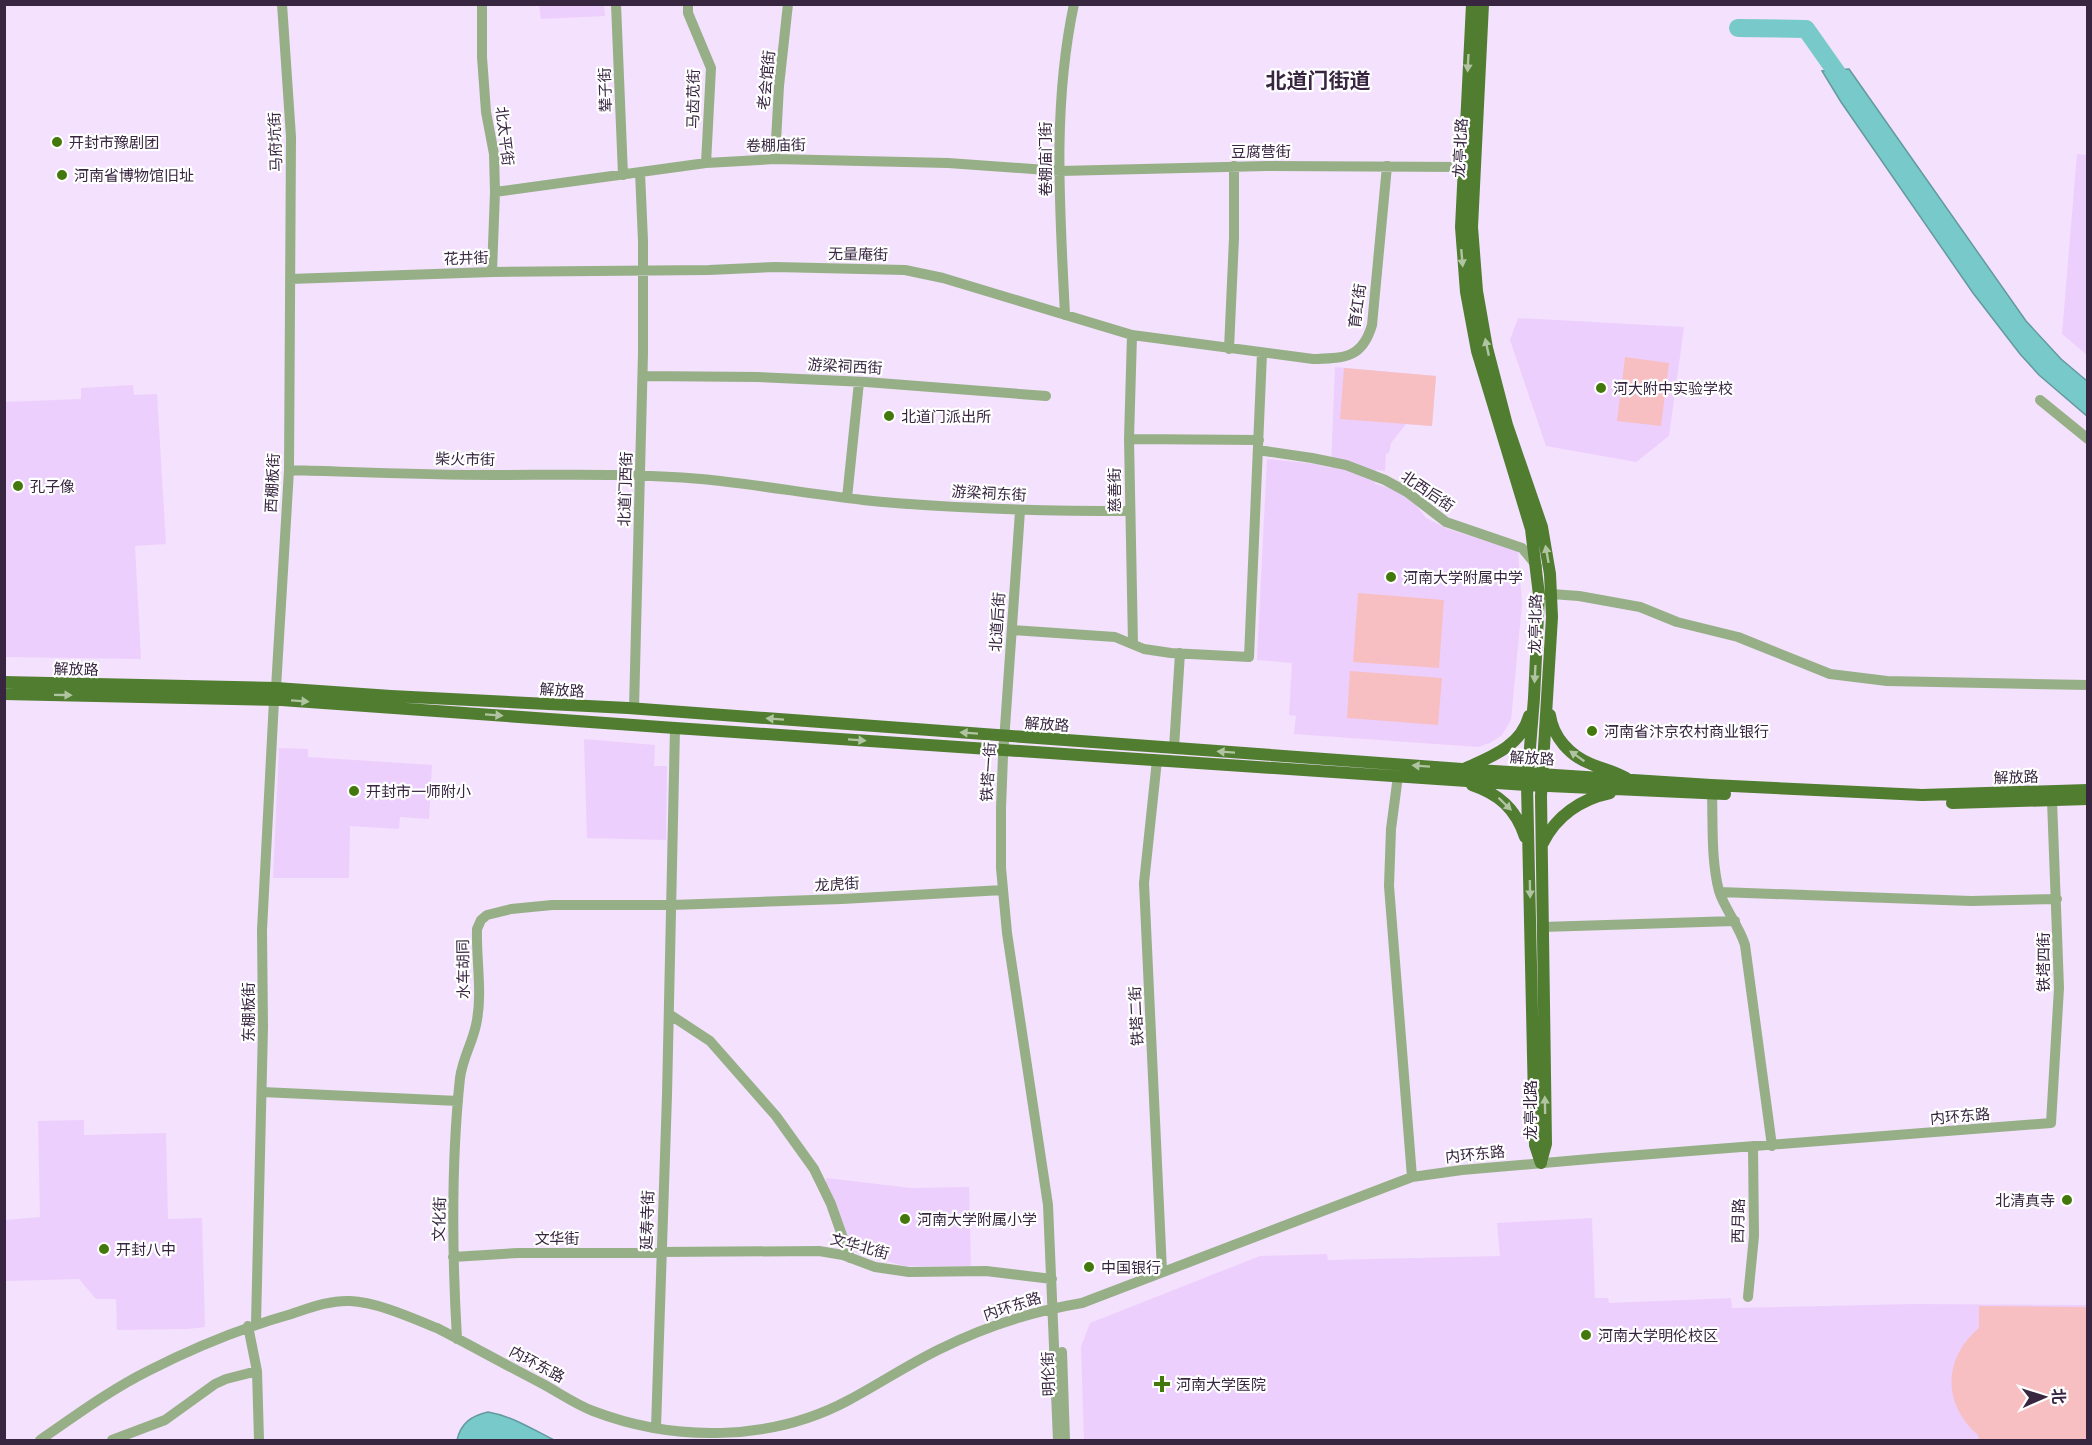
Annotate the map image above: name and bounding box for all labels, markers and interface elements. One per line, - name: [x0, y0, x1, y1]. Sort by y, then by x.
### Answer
- street label: 老会馆街: [753, 49, 779, 111]
- one-way arrow: [1464, 53, 1473, 72]
- street label: 辇子街: [595, 67, 615, 113]
- district label: 北道门街道: [1266, 67, 1371, 93]
- street label: 马齿苋街: [683, 69, 703, 129]
- street label: 北太平街: [492, 105, 518, 167]
- street label: 马府坑街: [264, 112, 286, 172]
- street label: 龙亭北路: [1449, 118, 1471, 178]
- street label: 卷棚庙门街: [1036, 121, 1055, 197]
- place label: 开封市豫剧团: [69, 133, 159, 152]
- marker: 开封市豫剧团: [50, 135, 64, 149]
- street label: 卷棚庙街: [746, 135, 806, 155]
- street label: 豆腐营街: [1231, 142, 1291, 161]
- place label: 河南省博物馆旧址: [74, 166, 194, 185]
- marker: 河南省博物馆旧址: [55, 168, 69, 182]
- street label: 无量庵街: [828, 244, 888, 264]
- street label: 花井街: [443, 248, 489, 268]
- one-way arrow: [1458, 248, 1467, 267]
- street label: 育红街: [1344, 282, 1370, 330]
- one-way arrow: [1482, 337, 1491, 356]
- street label: 游梁祠西街: [807, 355, 883, 377]
- place label: 河大附中实验学校: [1613, 379, 1733, 398]
- marker: 河大附中实验学校: [1594, 381, 1608, 395]
- place label: 北道门派出所: [901, 407, 991, 426]
- marker: 北道门派出所: [882, 409, 896, 423]
- street label: 柴火市街: [435, 449, 495, 469]
- street label: 北道门西街: [614, 451, 636, 527]
- street label: 西棚板街: [261, 453, 283, 513]
- street label: 北西后街: [1398, 466, 1458, 516]
- street label: 慈善街: [1105, 467, 1124, 513]
- place label: 孔子像: [30, 477, 75, 496]
- marker: 孔子像: [11, 479, 25, 493]
- street label: 游梁祠东街: [951, 482, 1027, 504]
- one-way arrow: [1542, 544, 1551, 563]
- place label: 河南大学附属中学: [1403, 568, 1523, 587]
- marker: 河南大学附属中学: [1384, 570, 1398, 584]
- street label: 北道后街: [985, 591, 1009, 653]
- street label: 龙亭北路: [1525, 594, 1545, 654]
- street label: 解放路: [53, 659, 99, 679]
- one-way arrow: [1531, 664, 1540, 683]
- street label: 解放路: [539, 679, 585, 701]
- one-way arrow: [53, 690, 72, 700]
- one-way arrow: [290, 697, 309, 706]
- one-way arrow: [485, 710, 504, 720]
- street label: 解放路: [1024, 713, 1070, 735]
- one-way arrow: [765, 714, 784, 724]
- place label: 河南省汴京农村商业银行: [1604, 722, 1769, 741]
- marker: 河南省汴京农村商业银行: [1585, 724, 1599, 738]
- one-way arrow: [960, 728, 979, 738]
- one-way arrow: [847, 735, 866, 744]
- street label: 铁塔一街: [976, 741, 1000, 803]
- one-way arrow: [1217, 747, 1236, 757]
- street label: 解放路: [1509, 747, 1555, 769]
- one-way arrow: [1570, 750, 1586, 762]
- one-way arrow: [1411, 762, 1430, 771]
- street label: 解放路: [1993, 767, 2039, 787]
- place label: 开封市一师附小: [366, 782, 471, 801]
- marker: 开封市一师附小: [347, 784, 361, 798]
- one-way arrow: [1498, 796, 1512, 810]
- street label: 龙虎街: [814, 873, 860, 895]
- one-way arrow: [1525, 880, 1535, 899]
- street label: 铁塔四街: [2034, 932, 2053, 992]
- street label: 水车胡同: [453, 939, 473, 999]
- street label: 东棚板街: [239, 982, 258, 1042]
- street label: 铁塔二街: [1125, 986, 1147, 1046]
- street label: 龙亭北路: [1521, 1080, 1540, 1140]
- one-way arrow: [1541, 1096, 1550, 1115]
- street label: 内环东路: [1929, 1104, 1991, 1128]
- street label: 内环东路: [1444, 1141, 1506, 1167]
- street label: 延寿寺街: [636, 1190, 658, 1250]
- place label: 北清真寺: [1995, 1191, 2055, 1210]
- marker: 北清真寺: [2060, 1193, 2074, 1207]
- street label: 文化街: [429, 1196, 449, 1242]
- street label: 西月路: [1728, 1198, 1748, 1244]
- place label: 河南大学附属小学: [917, 1210, 1037, 1229]
- marker: 河南大学附属小学: [898, 1212, 912, 1226]
- street label: 文华街: [534, 1229, 580, 1248]
- street label: 文华北街: [829, 1229, 891, 1263]
- place label: 开封八中: [116, 1240, 176, 1259]
- marker: 开封八中: [97, 1242, 111, 1256]
- place label: 中国银行: [1101, 1258, 1161, 1277]
- marker: 中国银行: [1082, 1260, 1096, 1274]
- street label: 内环东路: [981, 1288, 1043, 1324]
- place label: 河南大学明伦校区: [1598, 1326, 1718, 1345]
- marker: 河南大学明伦校区: [1579, 1328, 1593, 1342]
- street label: 内环东路: [506, 1342, 568, 1386]
- street label: 明伦街: [1038, 1351, 1058, 1397]
- north arrow: [2014, 1367, 2074, 1427]
- marker: 河南大学医院: [1153, 1375, 1171, 1393]
- place label: 河南大学医院: [1176, 1375, 1266, 1394]
- text: 北: [2049, 1388, 2069, 1405]

